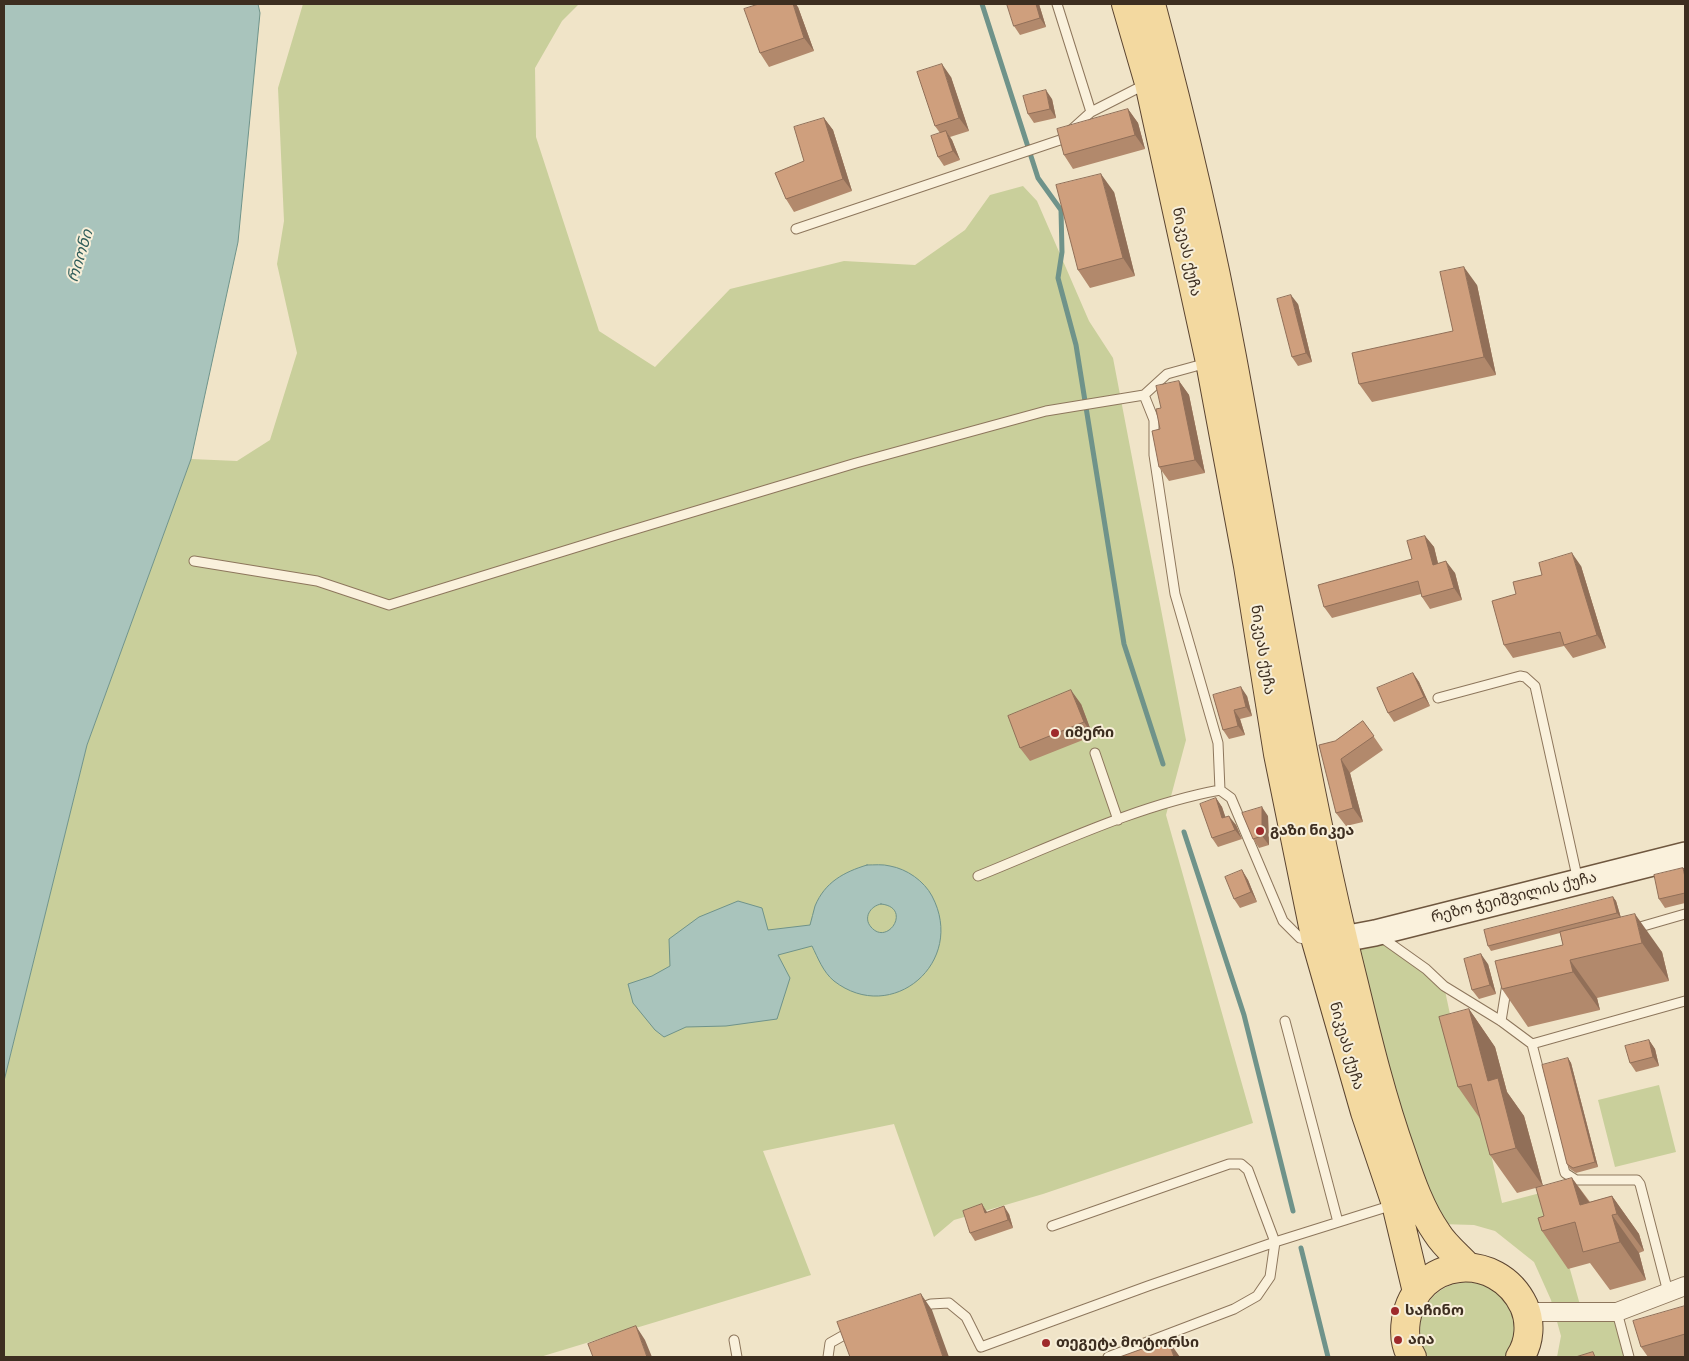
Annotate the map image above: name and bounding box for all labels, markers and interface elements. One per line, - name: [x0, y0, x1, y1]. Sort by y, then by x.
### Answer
- street label: ნიკეას ქუჩა: [1168, 206, 1204, 298]
- water label: რიონი: [64, 227, 98, 285]
- street label: ნიკეას ქუჩა: [1246, 604, 1278, 696]
- place label: იმერი: [1065, 724, 1114, 742]
- marker: იმერი: [1049, 727, 1061, 739]
- place label: გაზი ნიკეა: [1270, 822, 1354, 840]
- marker: გაზი ნიკეა: [1254, 825, 1266, 837]
- street label: რეზო ჭეიშვილის ქუჩა: [1429, 869, 1599, 927]
- street label: ნიკეას ქუჩა: [1325, 1000, 1367, 1092]
- place label: საჩინო: [1405, 1302, 1464, 1320]
- marker: საჩინო: [1389, 1305, 1401, 1317]
- place label: აია: [1408, 1331, 1435, 1349]
- place label: თეგეტა მოტორსი: [1056, 1334, 1199, 1352]
- marker: აია: [1392, 1334, 1404, 1346]
- marker: თეგეტა მოტორსი: [1040, 1337, 1052, 1349]

